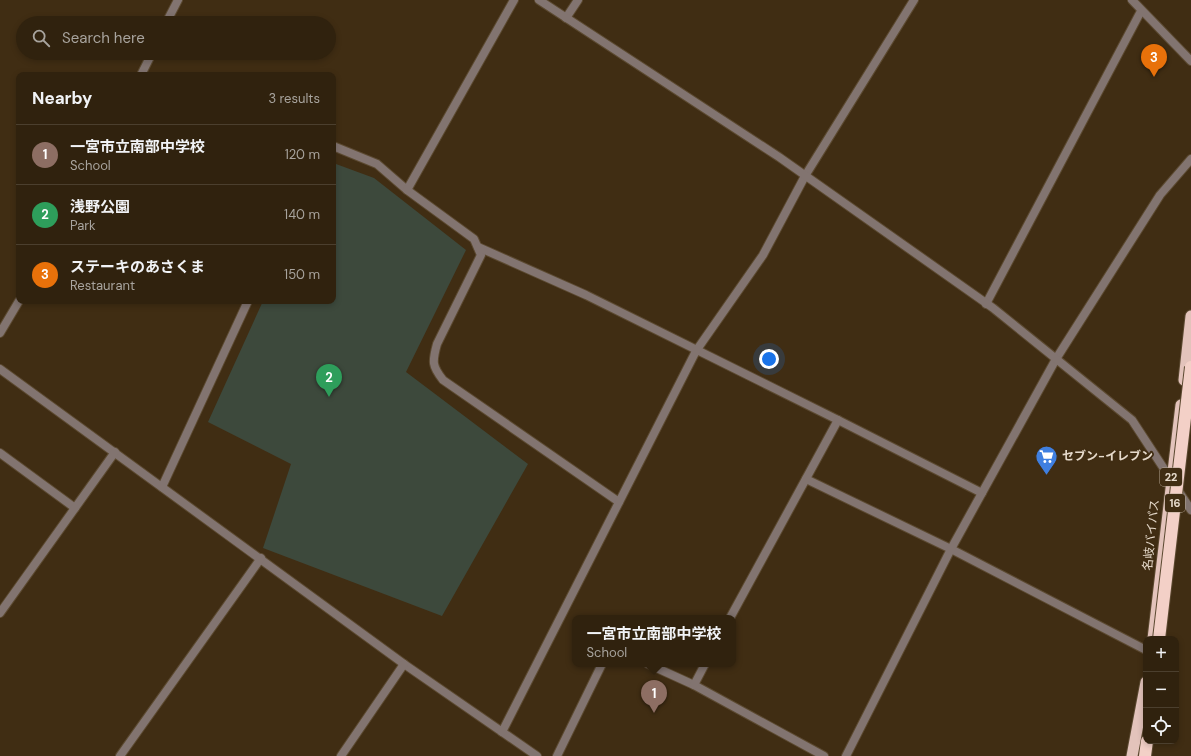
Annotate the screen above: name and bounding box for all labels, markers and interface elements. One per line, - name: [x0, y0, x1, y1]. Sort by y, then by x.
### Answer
- search box: [16, 16, 336, 60]
- icon: search: [30, 27, 52, 49]
- text: Search here: [62, 28, 145, 48]
- pin: 3: [1141, 44, 1167, 77]
- text: Nearby: [32, 87, 92, 109]
- text: 3 results: [268, 90, 320, 107]
- text: 一宮市立南部中学校: [70, 137, 205, 157]
- text: 1: [43, 146, 47, 163]
- text: 120 m: [285, 146, 320, 163]
- text: School: [70, 157, 111, 174]
- text: 浅野公園: [70, 197, 130, 217]
- text: 2: [41, 206, 49, 223]
- text: 140 m: [284, 206, 320, 223]
- text: Park: [70, 217, 96, 234]
- text: ステーキのあさくま: [70, 257, 205, 277]
- text: 3: [41, 266, 49, 283]
- text: 150 m: [284, 266, 320, 283]
- text: Restaurant: [70, 277, 135, 294]
- your location: [759, 349, 779, 369]
- pin: 2: [316, 364, 342, 397]
- supermarket icon: セブン-イレブン: [1033, 443, 1059, 476]
- place label: セブン-イレブン: [1062, 448, 1153, 464]
- road number: 22: [1160, 468, 1182, 486]
- road number: 16: [1165, 494, 1185, 512]
- street label: 名岐バイパス: [1139, 498, 1163, 572]
- popup: [572, 615, 736, 667]
- text: 一宮市立南部中学校: [586, 624, 722, 644]
- map controls: [1143, 636, 1179, 744]
- button: +: [1143, 636, 1179, 672]
- text: School: [586, 644, 627, 661]
- button: −: [1143, 672, 1179, 708]
- pin: 1: [641, 680, 667, 713]
- button: locate: [1143, 708, 1179, 744]

